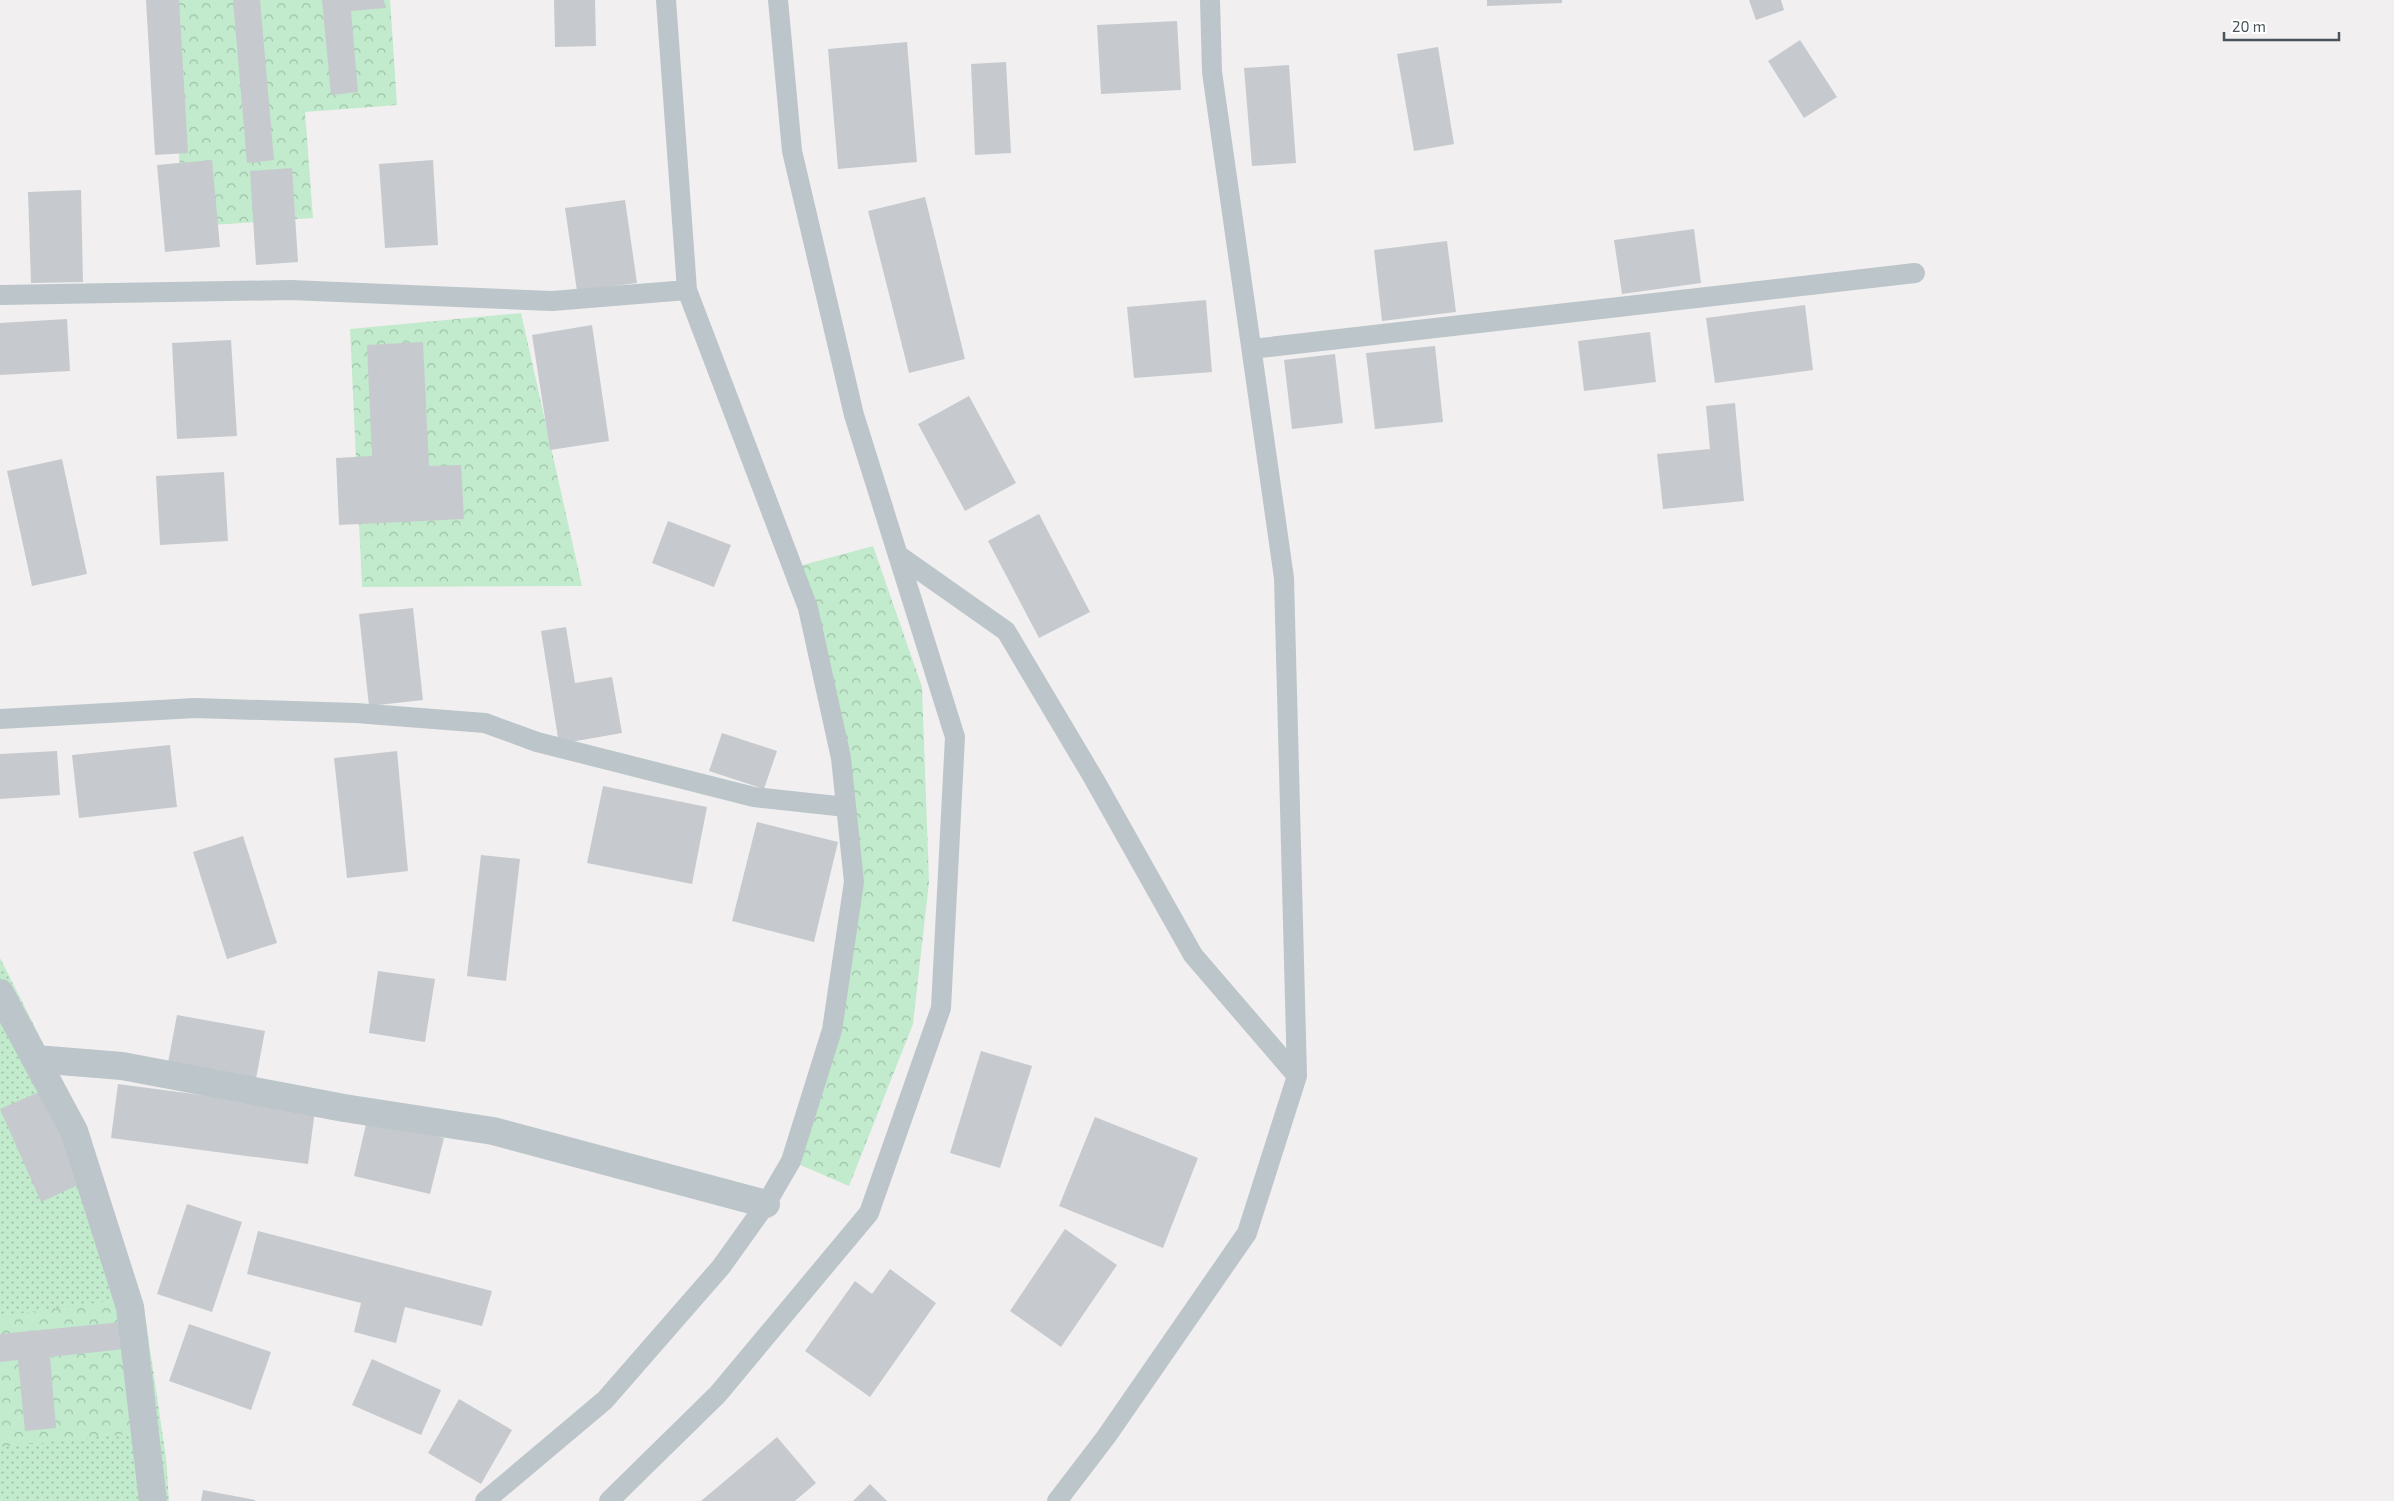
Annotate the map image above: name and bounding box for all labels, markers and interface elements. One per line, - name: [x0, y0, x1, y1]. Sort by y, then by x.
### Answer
- scale bar: [2224, 10, 2339, 42]
- text: 20 m: [2232, 17, 2266, 35]

